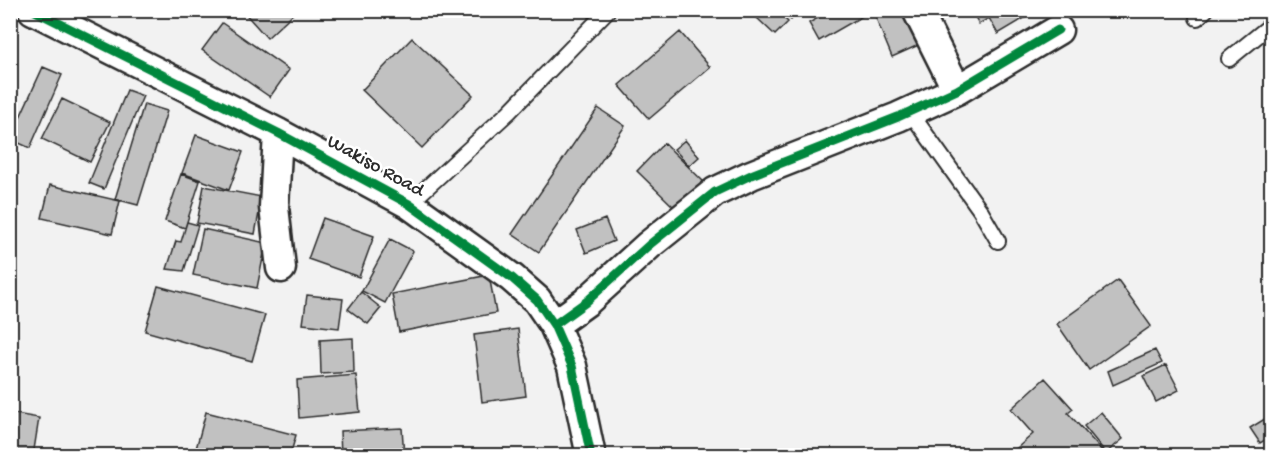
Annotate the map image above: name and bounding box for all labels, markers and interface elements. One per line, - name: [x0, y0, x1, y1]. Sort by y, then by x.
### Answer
- street label: Wakiso Road: [322, 131, 430, 204]

